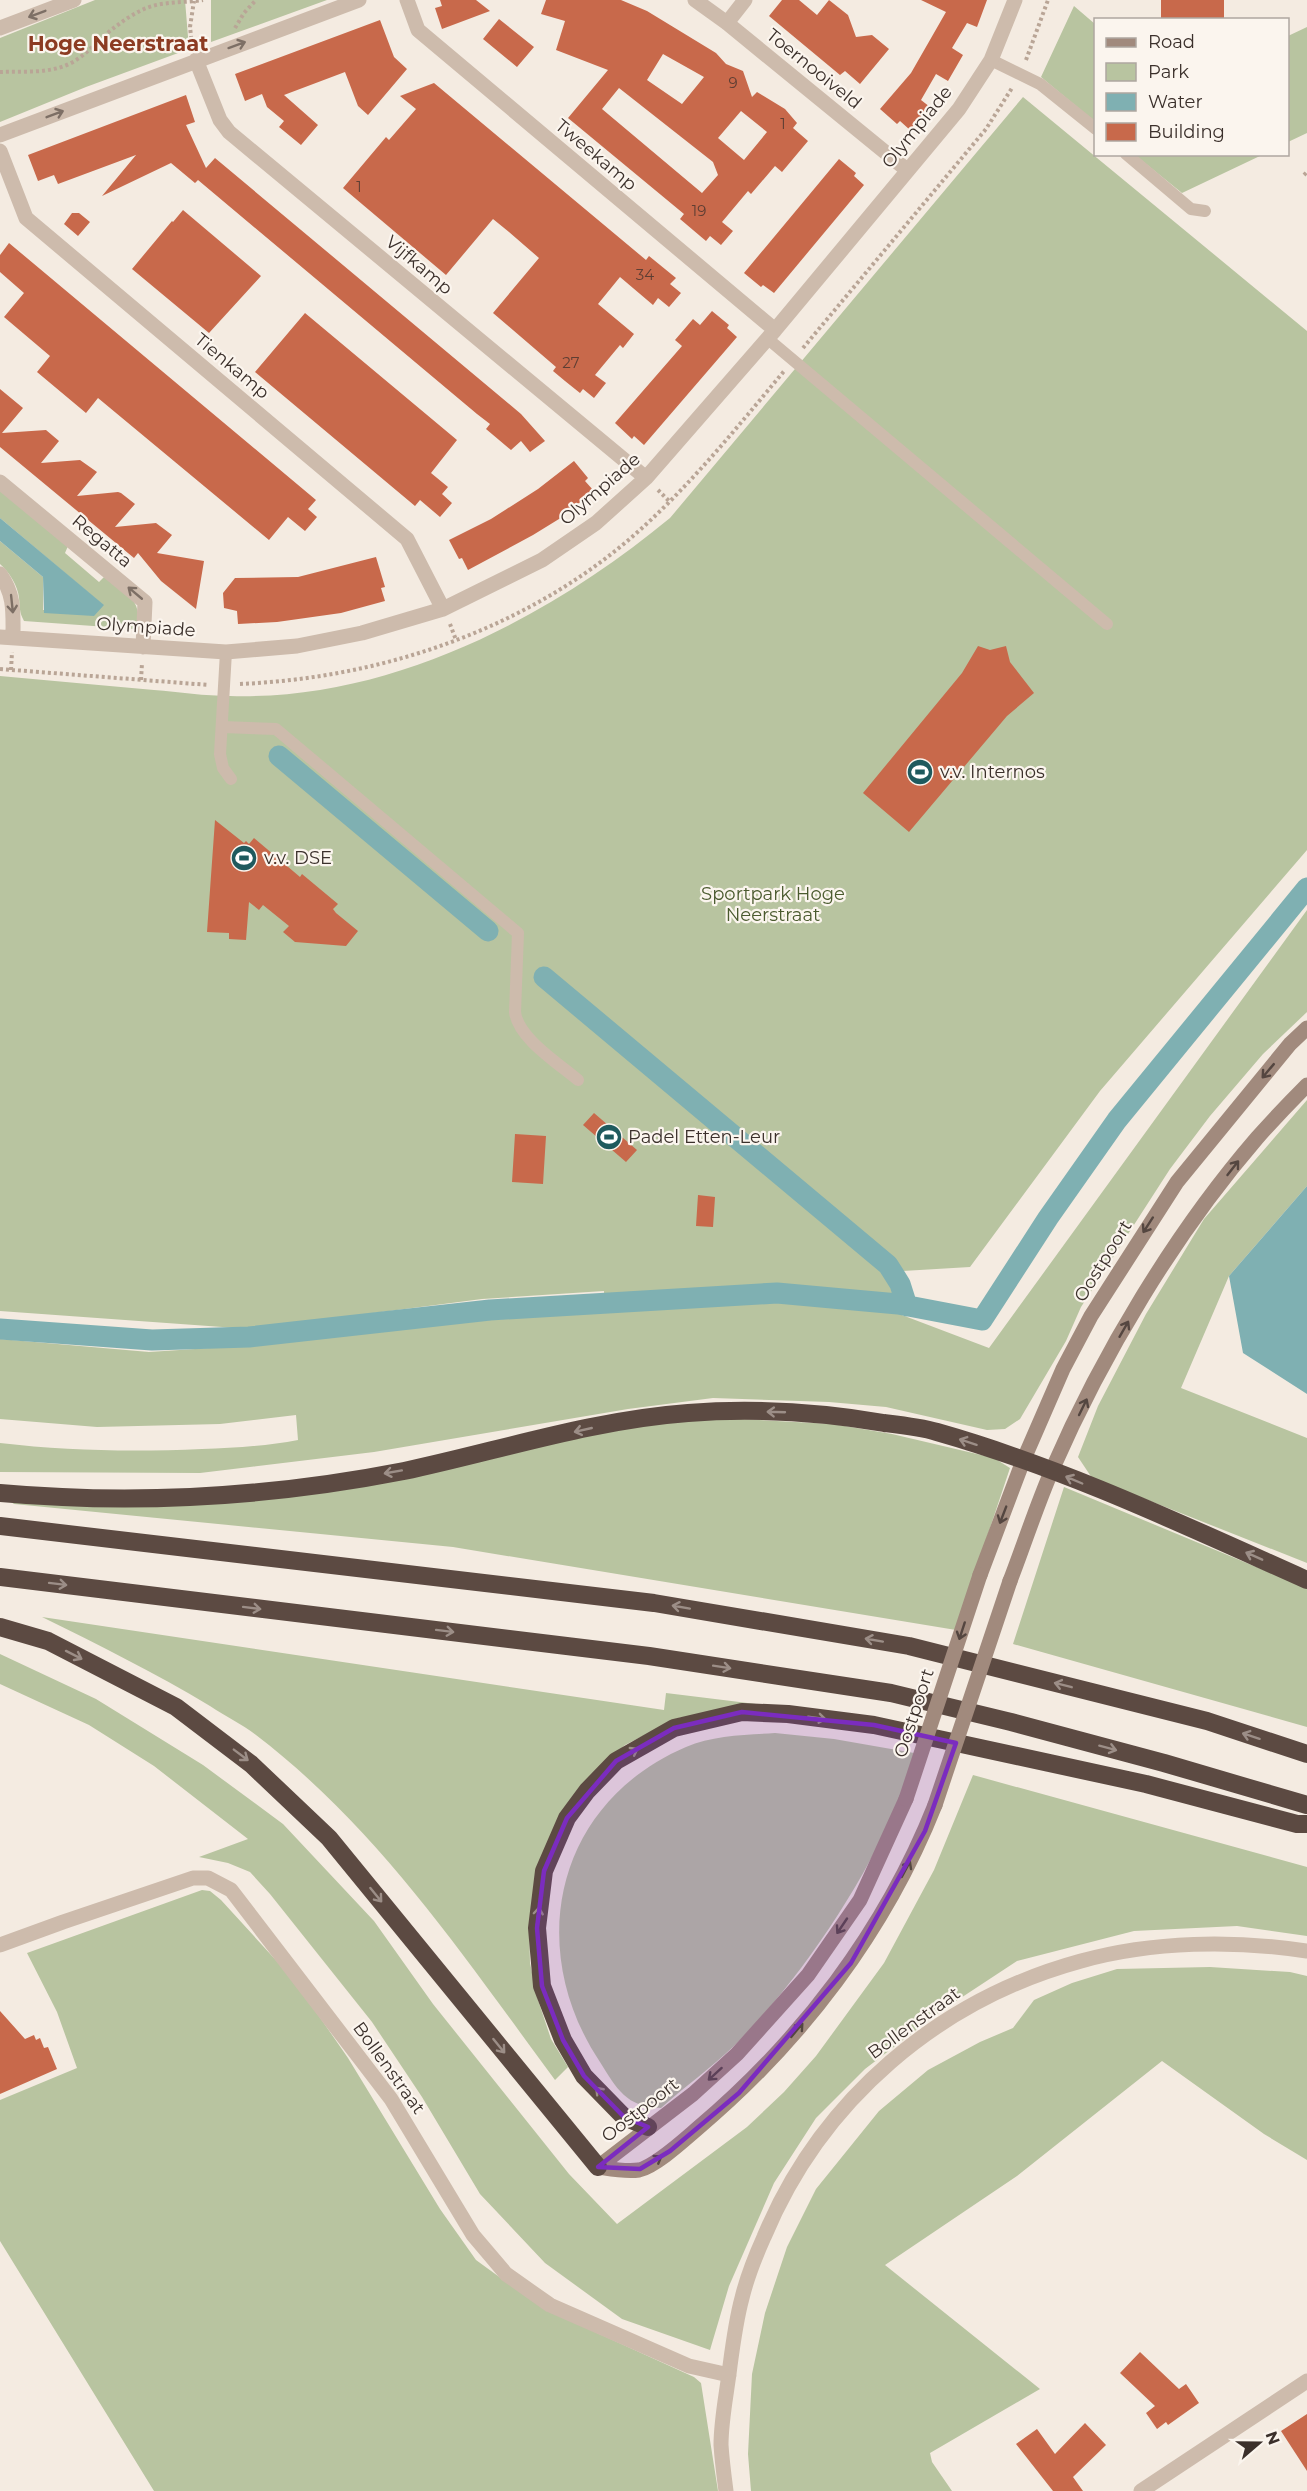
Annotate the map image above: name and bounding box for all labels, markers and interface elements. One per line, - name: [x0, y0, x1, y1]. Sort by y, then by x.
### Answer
- one-way arrow: [28, 9, 47, 20]
- legend: [1094, 18, 1289, 156]
- street label: Toernooiveld: [762, 24, 866, 114]
- district label: Hoge Neerstraat: [28, 31, 208, 56]
- text: Road: [1148, 31, 1195, 53]
- one-way arrow: [227, 39, 246, 50]
- text: Park: [1148, 61, 1189, 83]
- house number: 9: [728, 73, 738, 92]
- street label: Olympiade: [877, 81, 957, 173]
- text: Water: [1148, 91, 1203, 113]
- one-way arrow: [45, 107, 63, 118]
- house number: 1: [780, 114, 786, 133]
- street label: Tweekamp: [551, 115, 641, 195]
- text: Building: [1148, 121, 1225, 143]
- house number: 1: [356, 177, 362, 196]
- house number: 19: [692, 201, 706, 220]
- street label: Vijfkamp: [381, 231, 457, 299]
- house number: 34: [636, 265, 654, 284]
- street label: Tienkamp: [190, 328, 274, 404]
- house number: 27: [562, 353, 580, 372]
- street label: Olympiade: [555, 448, 645, 530]
- street label: Regatta: [68, 510, 136, 572]
- one-way arrow: [127, 587, 143, 600]
- one-way arrow: [7, 594, 18, 614]
- street label: Olympiade: [96, 613, 197, 641]
- sports icon: v.v. Internos: [905, 757, 935, 787]
- place label: v.v. Internos: [940, 761, 1045, 783]
- sports icon: v.v. DSE: [229, 843, 259, 873]
- place label: v.v. DSE: [264, 847, 332, 869]
- park label: Sportpark Hoge Neerstraat: [701, 883, 845, 926]
- one-way arrow: [1261, 1063, 1274, 1079]
- sports icon: Padel Etten-Leur: [594, 1122, 624, 1152]
- place label: Padel Etten-Leur: [628, 1126, 780, 1148]
- one-way arrow: [1227, 1160, 1240, 1176]
- street label: Oostpoort: [1069, 1216, 1137, 1306]
- one-way arrow: [1142, 1216, 1154, 1233]
- one-way arrow: [1118, 1321, 1130, 1338]
- one-way arrow: [1077, 1398, 1089, 1416]
- one-way arrow: [767, 1406, 787, 1417]
- one-way arrow: [574, 1424, 593, 1436]
- one-way arrow: [959, 1436, 978, 1447]
- one-way arrow: [383, 1467, 403, 1478]
- one-way arrow: [1065, 1474, 1084, 1485]
- one-way arrow: [996, 1506, 1007, 1524]
- one-way arrow: [1245, 1550, 1263, 1562]
- one-way arrow: [48, 1579, 68, 1590]
- one-way arrow: [672, 1601, 692, 1612]
- one-way arrow: [241, 1602, 261, 1613]
- one-way arrow: [955, 1621, 966, 1640]
- one-way arrow: [435, 1626, 455, 1637]
- one-way arrow: [864, 1634, 884, 1645]
- one-way arrow: [65, 1650, 83, 1661]
- one-way arrow: [712, 1662, 731, 1673]
- street label: Oostpoort: [889, 1666, 939, 1760]
- one-way arrow: [1054, 1679, 1073, 1691]
- one-way arrow: [806, 1712, 826, 1723]
- one-way arrow: [1242, 1730, 1261, 1741]
- one-way arrow: [1098, 1742, 1117, 1754]
- one-way arrow: [621, 1747, 638, 1759]
- one-way arrow: [232, 1749, 248, 1762]
- one-way arrow: [900, 1860, 912, 1878]
- one-way arrow: [369, 1887, 382, 1903]
- one-way arrow: [533, 1907, 544, 1926]
- one-way arrow: [835, 1917, 847, 1934]
- street label: Bollenstraat: [864, 1982, 964, 2064]
- street label: Bollenstraat: [348, 2018, 430, 2118]
- one-way arrow: [790, 2023, 804, 2038]
- one-way arrow: [493, 2038, 506, 2054]
- one-way arrow: [708, 2067, 723, 2081]
- street label: Oostpoort: [597, 2073, 683, 2147]
- one-way arrow: [595, 2087, 609, 2102]
- one-way arrow: [645, 2155, 662, 2167]
- north arrow: [1229, 2413, 1289, 2473]
- text: N: [1261, 2429, 1284, 2447]

